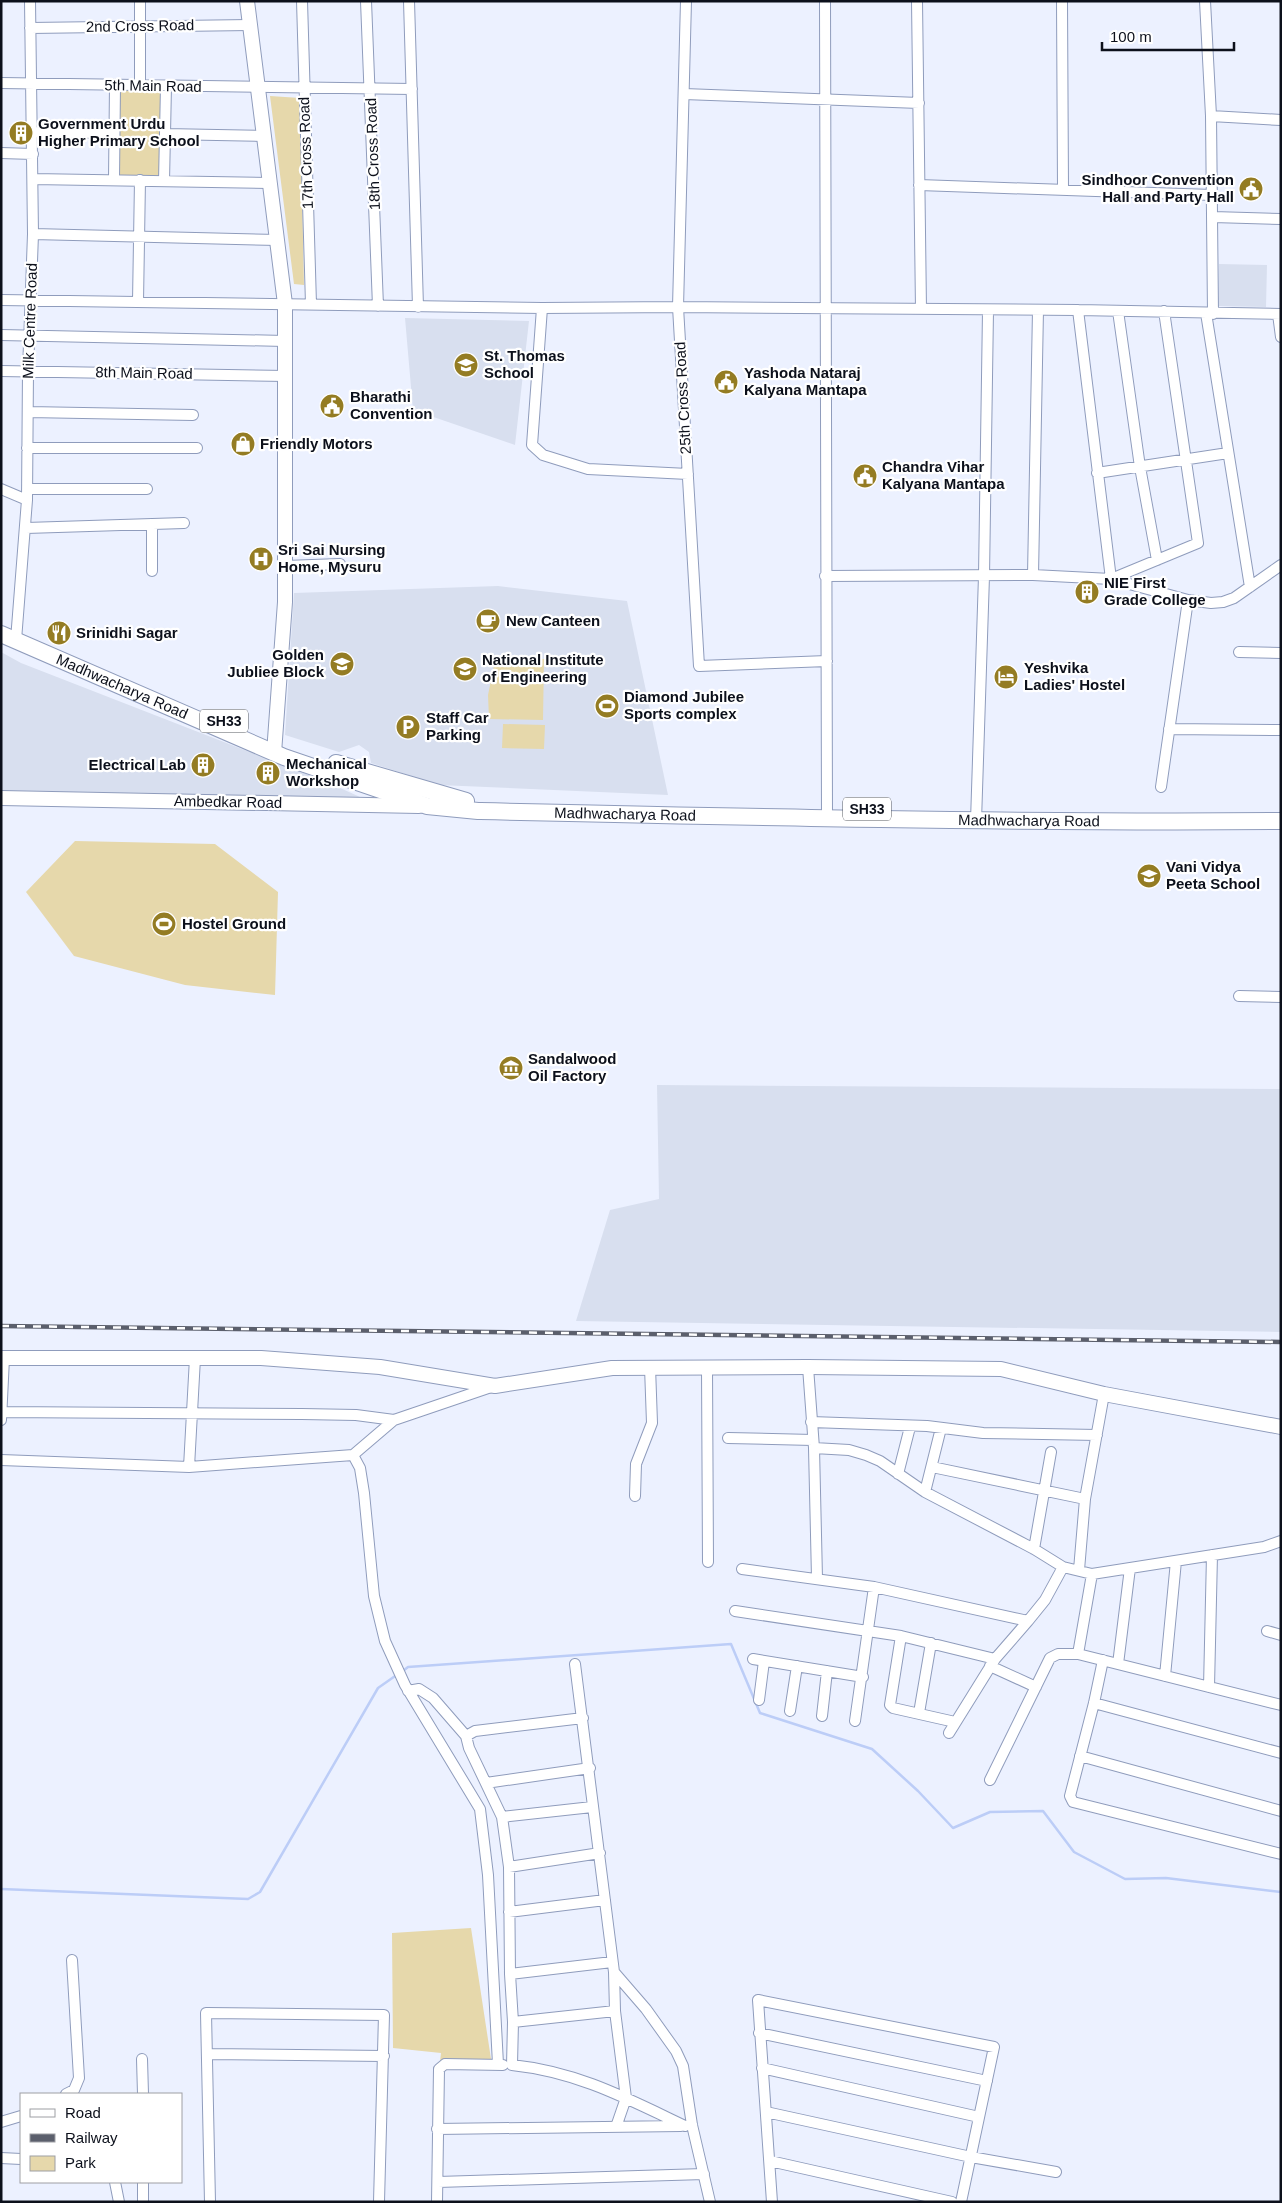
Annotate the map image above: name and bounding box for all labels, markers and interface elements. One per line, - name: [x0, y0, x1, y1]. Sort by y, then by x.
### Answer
- street label: 2nd Cross Road: [86, 16, 194, 35]
- scale bar: [1102, 20, 1234, 52]
- text: 100 m: [1110, 28, 1152, 45]
- street label: 5th Main Road: [104, 76, 202, 95]
- street label: 17th Cross Road: [295, 96, 316, 210]
- street label: 18th Cross Road: [362, 97, 383, 211]
- place label: Government Urdu Higher Primary School: [38, 115, 200, 149]
- building icon: Government Urdu Higher Primary School: [8, 120, 34, 146]
- place label: Sindhoor Convention Hall and Party Hall: [1082, 171, 1234, 205]
- public building icon: Sindhoor Convention Hall and Party Hall: [1238, 176, 1264, 202]
- street label: Milk Centre Road: [19, 263, 40, 379]
- street label: 25th Cross Road: [671, 341, 694, 455]
- place label: St. Thomas School: [484, 347, 565, 381]
- school or university icon: St. Thomas School: [453, 352, 479, 378]
- street label: 8th Main Road: [95, 363, 193, 382]
- place label: Yashoda Nataraj Kalyana Mantapa: [744, 364, 867, 398]
- public building icon: Yashoda Nataraj Kalyana Mantapa: [713, 369, 739, 395]
- place label: Bharathi Convention: [350, 388, 433, 422]
- public building icon: Bharathi Convention: [319, 393, 345, 419]
- shop icon: Friendly Motors: [230, 431, 256, 457]
- place label: Friendly Motors: [260, 435, 373, 452]
- place label: Chandra Vihar Kalyana Mantapa: [882, 458, 1005, 492]
- public building icon: Chandra Vihar Kalyana Mantapa: [852, 463, 878, 489]
- place label: Sri Sai Nursing Home, Mysuru: [278, 541, 386, 575]
- hospital icon: Sri Sai Nursing Home, Mysuru: [248, 546, 274, 572]
- place label: NIE First Grade College: [1104, 574, 1206, 608]
- building icon: NIE First Grade College: [1074, 579, 1100, 605]
- cafe icon: New Canteen: [475, 608, 501, 634]
- place label: New Canteen: [506, 612, 600, 629]
- restaurant icon: Srinidhi Sagar: [46, 620, 72, 646]
- place label: Srinidhi Sagar: [76, 624, 178, 641]
- place label: Golden Jubliee Block: [227, 646, 325, 680]
- street label: Madhwacharya Road: [54, 650, 191, 722]
- school or university icon: Golden Jubliee Block: [329, 651, 355, 677]
- place label: National Institute of Engineering: [482, 651, 604, 685]
- school or university icon: National Institute of Engineering: [452, 656, 478, 682]
- place label: Yeshvika Ladies' Hostel: [1024, 659, 1125, 693]
- hotel icon: Yeshvika Ladies' Hostel: [993, 664, 1019, 690]
- place label: Diamond Jubilee Sports complex: [624, 688, 744, 722]
- sports icon: Diamond Jubilee Sports complex: [594, 693, 620, 719]
- road number: SH33: [200, 709, 248, 732]
- place label: Staff Car Parking: [426, 709, 489, 743]
- parking icon: Staff Car Parking: [395, 714, 421, 740]
- building icon: Electrical Lab: [190, 752, 216, 778]
- place label: Mechanical Workshop: [286, 755, 367, 789]
- place label: Electrical Lab: [88, 756, 186, 773]
- building icon: Mechanical Workshop: [255, 760, 281, 786]
- street label: Ambedkar Road: [174, 792, 282, 811]
- road number: SH33: [843, 798, 891, 821]
- street label: Madhwacharya Road: [554, 804, 696, 824]
- street label: Madhwacharya Road: [958, 811, 1100, 829]
- place label: Vani Vidya Peeta School: [1166, 858, 1260, 892]
- school or university icon: Vani Vidya Peeta School: [1136, 863, 1162, 889]
- sports icon: Hostel Ground: [151, 911, 177, 937]
- place label: Hostel Ground: [182, 915, 286, 932]
- place label: Sandalwood Oil Factory: [528, 1050, 616, 1084]
- museum icon: Sandalwood Oil Factory: [498, 1055, 524, 1081]
- legend: [20, 2093, 182, 2183]
- text: Road: [65, 2104, 101, 2121]
- text: Railway: [65, 2129, 118, 2146]
- text: Park: [65, 2154, 96, 2171]

